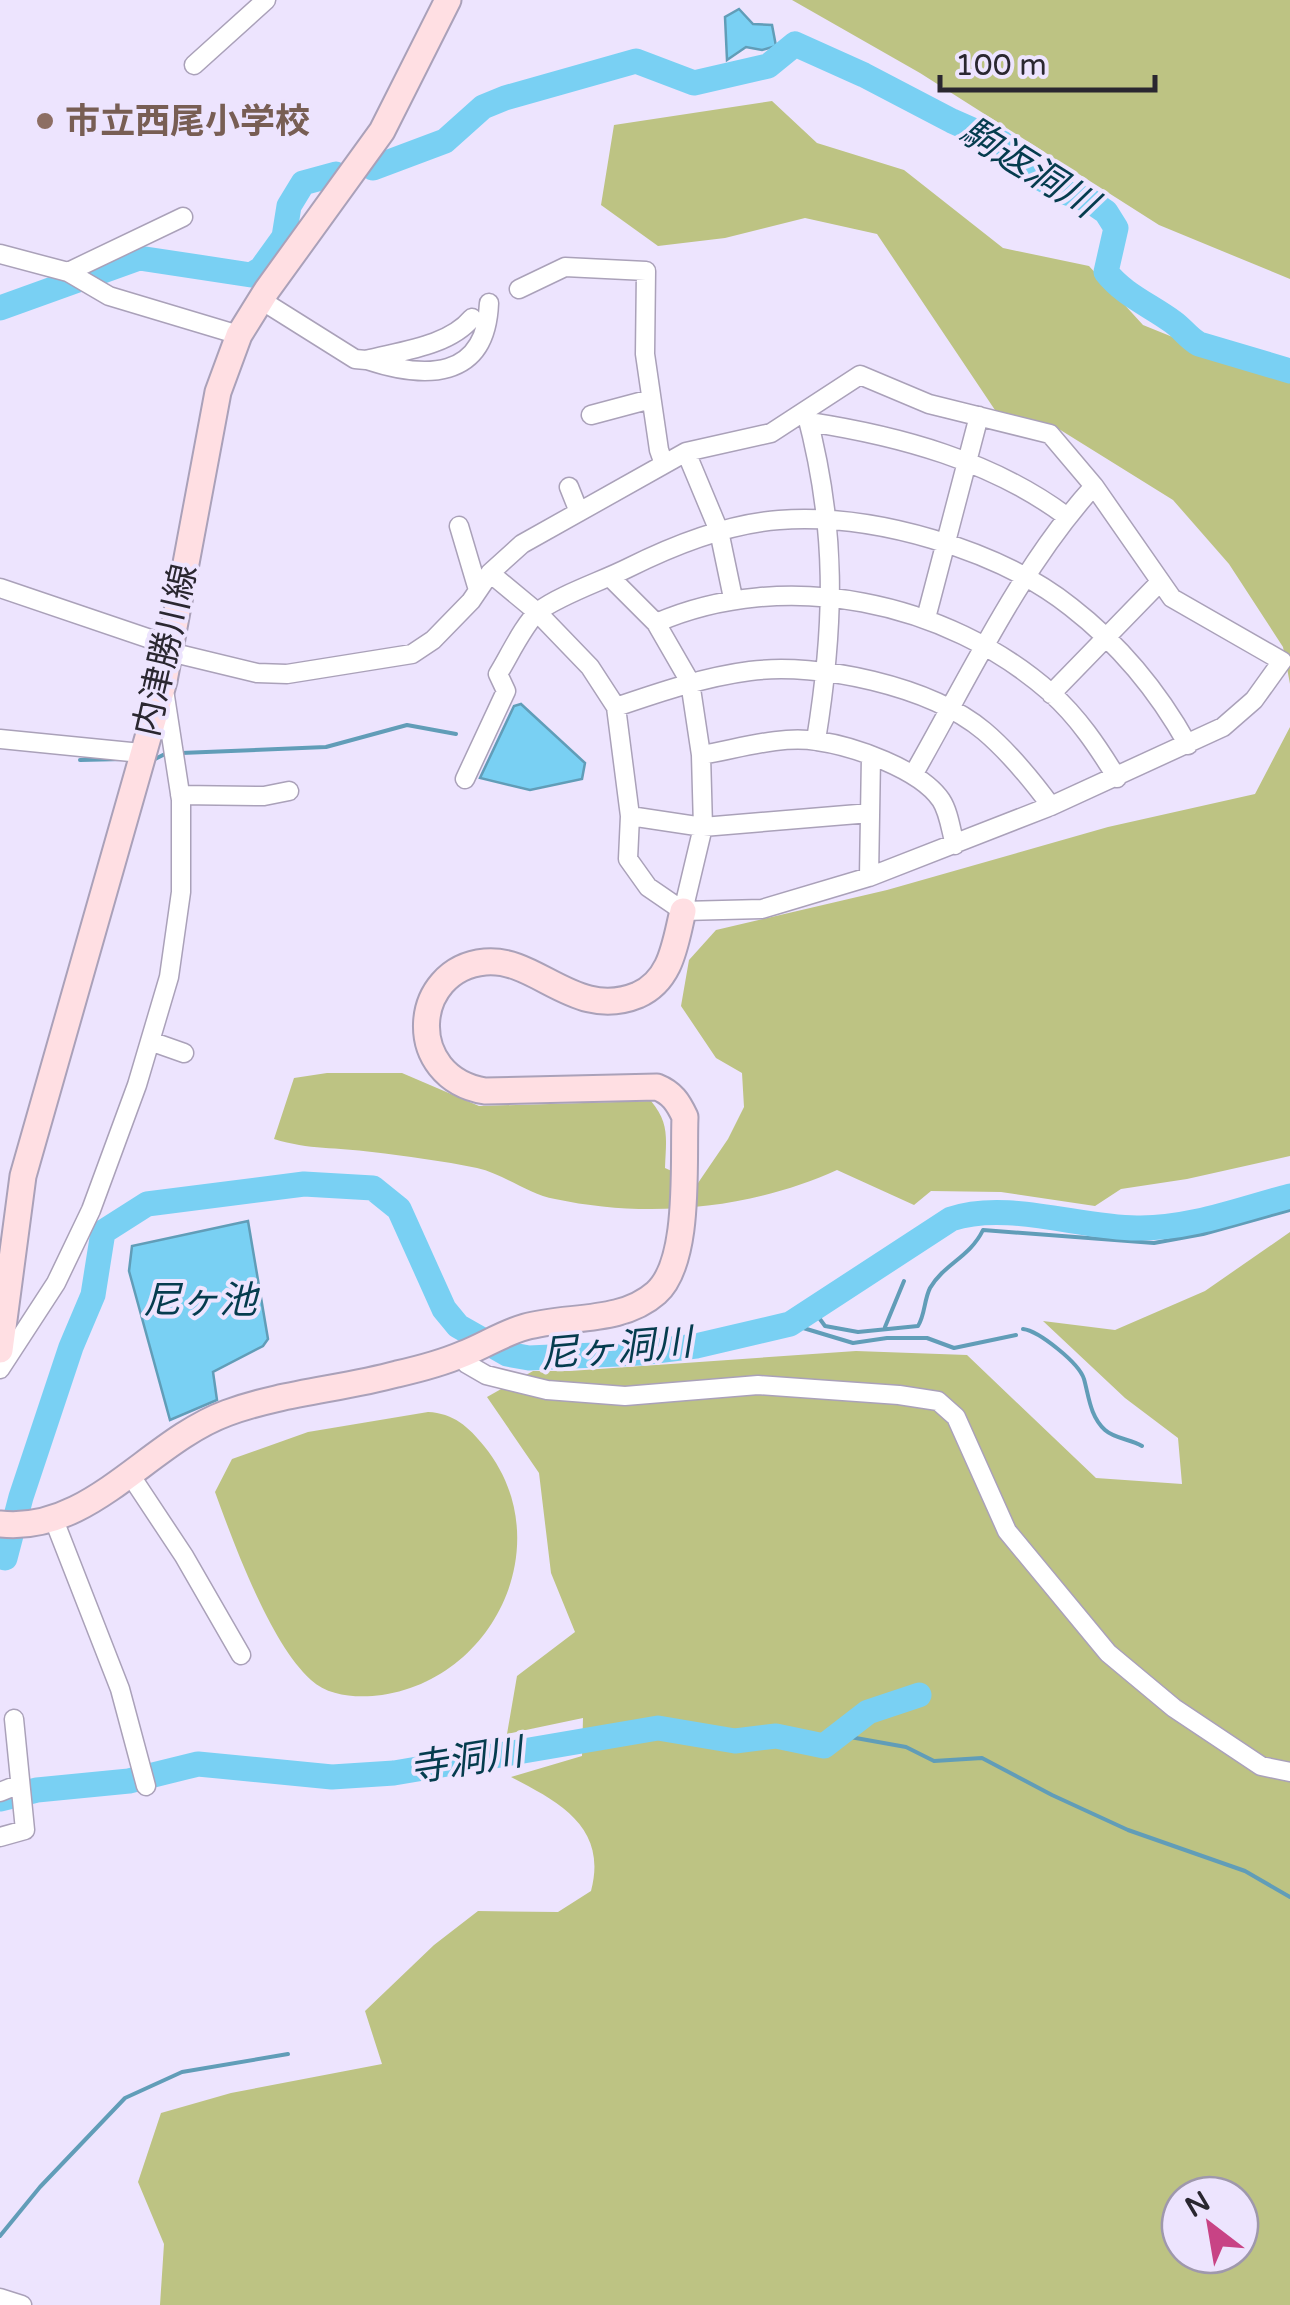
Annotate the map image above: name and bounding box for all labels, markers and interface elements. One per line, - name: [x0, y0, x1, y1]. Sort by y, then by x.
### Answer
- scale bar: [940, 30, 1155, 92]
- text: 100 m: [955, 47, 1047, 84]
- place label: 市立西尾小学校: [65, 101, 310, 143]
- water label: 駒返洞川: [952, 108, 1108, 230]
- marker: 市立西尾小学校: [34, 110, 56, 132]
- street label: 内津勝川線: [126, 560, 206, 740]
- water label: 尼ヶ池: [143, 1278, 261, 1324]
- water label: 尼ヶ洞川: [538, 1319, 698, 1379]
- water label: 寺洞川: [406, 1729, 530, 1793]
- north arrow: [1160, 2175, 1260, 2275]
- text: N: [1179, 2184, 1216, 2225]

